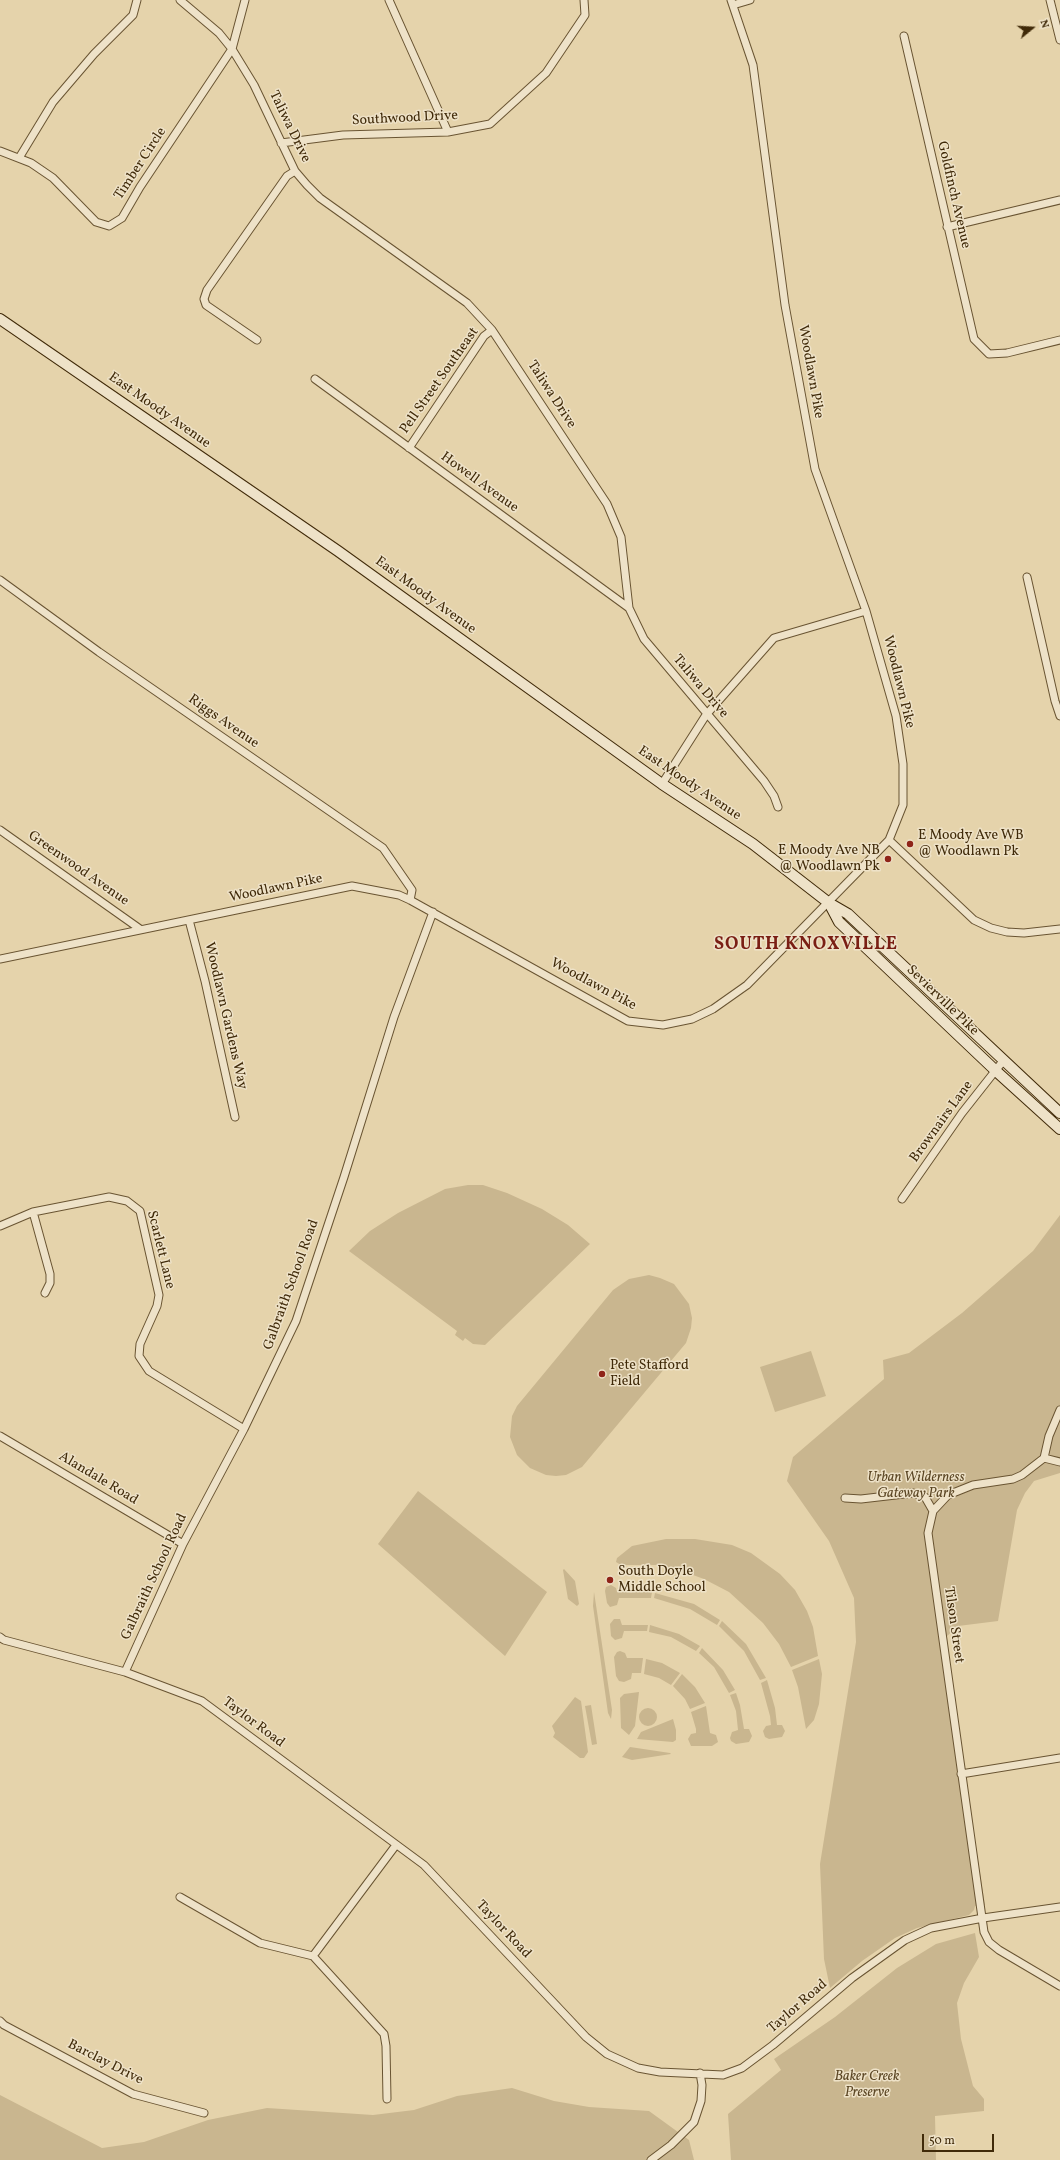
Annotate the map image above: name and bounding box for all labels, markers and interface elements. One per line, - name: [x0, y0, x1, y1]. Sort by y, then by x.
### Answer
- north arrow: [1012, 8, 1052, 48]
- text: N: [1036, 18, 1052, 30]
- street label: Taliwa Drive: [264, 88, 314, 166]
- street label: Southwood Drive: [352, 108, 458, 130]
- street label: Timber Circle: [111, 125, 171, 203]
- street label: Goldfinch Avenue: [932, 140, 974, 250]
- street label: Woodlawn Pike: [793, 324, 827, 420]
- street label: Pell Street Southeast: [397, 325, 483, 437]
- street label: Taliwa Drive: [523, 358, 579, 432]
- street label: East Moody Avenue: [105, 369, 213, 453]
- street label: Howell Avenue: [437, 449, 521, 517]
- street label: East Moody Avenue: [371, 554, 479, 638]
- street label: Woodlawn Pike: [878, 634, 918, 730]
- street label: Taliwa Drive: [669, 652, 731, 722]
- street label: Riggs Avenue: [184, 691, 262, 753]
- street label: East Moody Avenue: [634, 743, 744, 825]
- street label: Greenwood Avenue: [24, 828, 132, 910]
- place label: E Moody Ave WB @ Woodlawn Pk: [918, 828, 1024, 860]
- marker: E Moody Ave WB @ Woodlawn Pk: [905, 839, 915, 849]
- place label: E Moody Ave NB @ Woodlawn Pk: [778, 843, 880, 876]
- marker: E Moody Ave NB @ Woodlawn Pk: [883, 854, 893, 864]
- street label: Woodlawn Pike: [228, 871, 324, 907]
- district label: SOUTH KNOXVILLE: [714, 935, 898, 957]
- street label: Woodlawn Gardens Way: [200, 941, 250, 1091]
- street label: Woodlawn Pike: [547, 955, 639, 1015]
- street label: Sevierville Pike: [902, 962, 982, 1040]
- street label: Brownairs Lane: [907, 1078, 977, 1166]
- street label: Scarlett Lane: [142, 1209, 178, 1291]
- street label: Galbraith School Road: [261, 1218, 323, 1352]
- place label: Pete Stafford Field: [610, 1358, 689, 1390]
- marker: Pete Stafford Field: [597, 1369, 607, 1379]
- street label: Alandale Road: [55, 1449, 141, 1509]
- park label: Urban Wilderness Gateway Park: [867, 1470, 965, 1502]
- street label: Galbraith School Road: [118, 1511, 192, 1643]
- place label: South Doyle Middle School: [618, 1564, 706, 1596]
- marker: South Doyle Middle School: [605, 1575, 615, 1585]
- street label: Tilson Street: [939, 1586, 967, 1664]
- street label: Taylor Road: [219, 1694, 287, 1752]
- street label: Taylor Road: [472, 1897, 534, 1963]
- street label: Taylor Road: [765, 1977, 831, 2037]
- street label: Barclay Drive: [64, 2037, 146, 2089]
- park label: Baker Creek Preserve: [835, 2069, 899, 2102]
- scale bar: [924, 2126, 996, 2152]
- text: 50 m: [929, 2133, 955, 2149]

